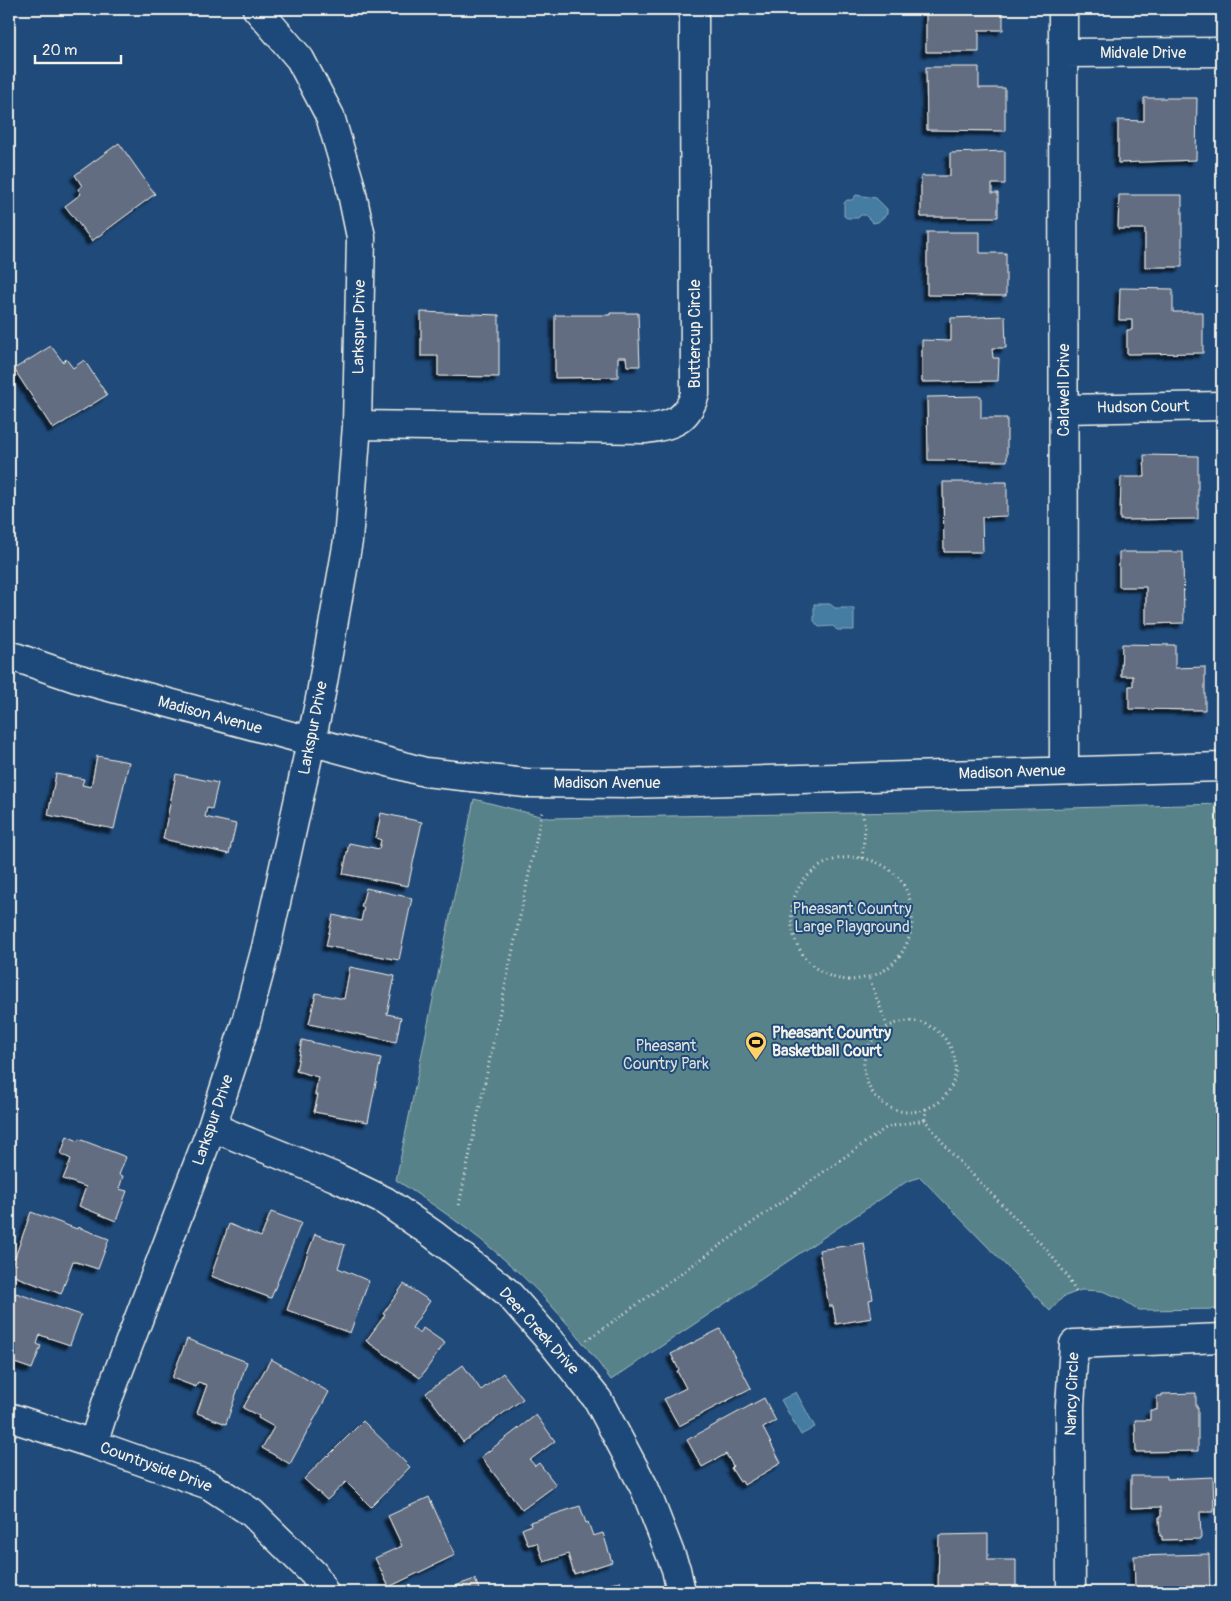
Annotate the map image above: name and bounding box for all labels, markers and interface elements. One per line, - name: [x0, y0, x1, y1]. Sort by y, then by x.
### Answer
- scale bar: [35, 32, 121, 64]
- text: 20 m: [42, 41, 77, 60]
- street label: Midvale Drive: [1100, 43, 1186, 63]
- street label: Larkspur Drive: [348, 279, 370, 375]
- street label: Buttercup Circle: [685, 279, 705, 389]
- street label: Caldwell Drive: [1054, 343, 1074, 436]
- street label: Hudson Court: [1096, 396, 1190, 418]
- street label: Larkspur Drive: [294, 679, 332, 777]
- street label: Madison Avenue: [156, 691, 264, 739]
- street label: Madison Avenue: [958, 760, 1066, 784]
- street label: Madison Avenue: [554, 773, 661, 793]
- park label: Pheasant Country Large Playground: [793, 899, 912, 937]
- place label: Pheasant Country Basketball Court: [772, 1023, 891, 1061]
- sports icon: Pheasant Country Basketball Court: [744, 1030, 768, 1061]
- park label: Pheasant Country Park: [623, 1036, 709, 1074]
- street label: Larkspur Drive: [188, 1072, 238, 1168]
- street label: Deer Creek Drive: [495, 1283, 583, 1379]
- street label: Nancy Circle: [1061, 1352, 1083, 1436]
- street label: Countryside Drive: [97, 1437, 215, 1497]

